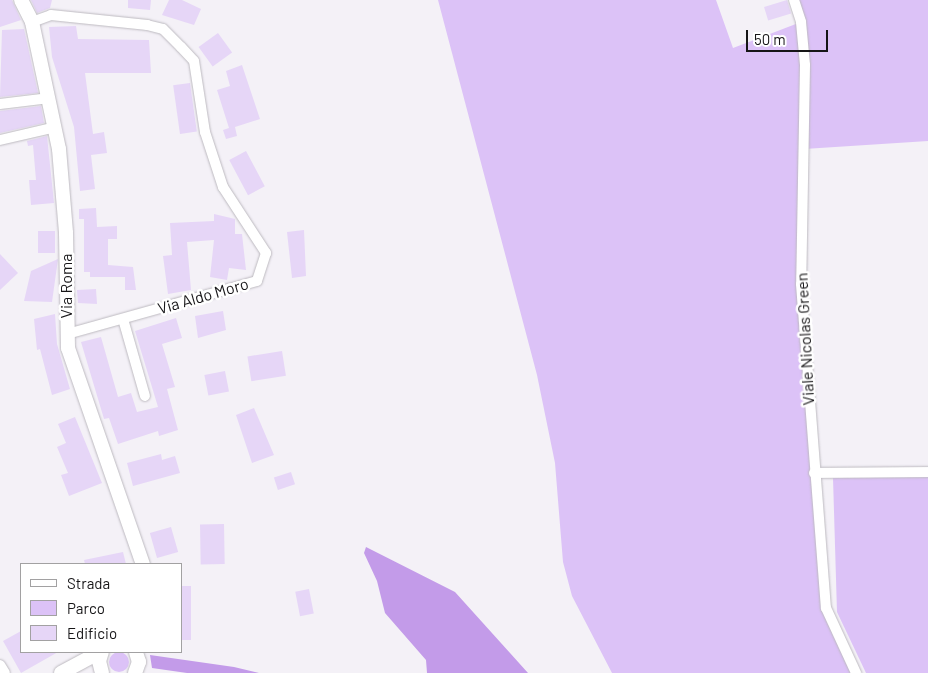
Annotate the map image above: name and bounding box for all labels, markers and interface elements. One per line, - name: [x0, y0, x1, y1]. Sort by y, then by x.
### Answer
- scale bar: [748, 20, 830, 52]
- text: 50 m: [754, 30, 786, 48]
- street label: Via Roma: [56, 254, 76, 318]
- street label: Viale Nicolas Green: [792, 272, 818, 406]
- street label: Via Aldo Moro: [155, 274, 251, 318]
- legend: [20, 563, 182, 653]
- text: Strada: [67, 574, 110, 592]
- text: Parco: [67, 599, 105, 617]
- text: Edificio: [67, 624, 117, 642]

